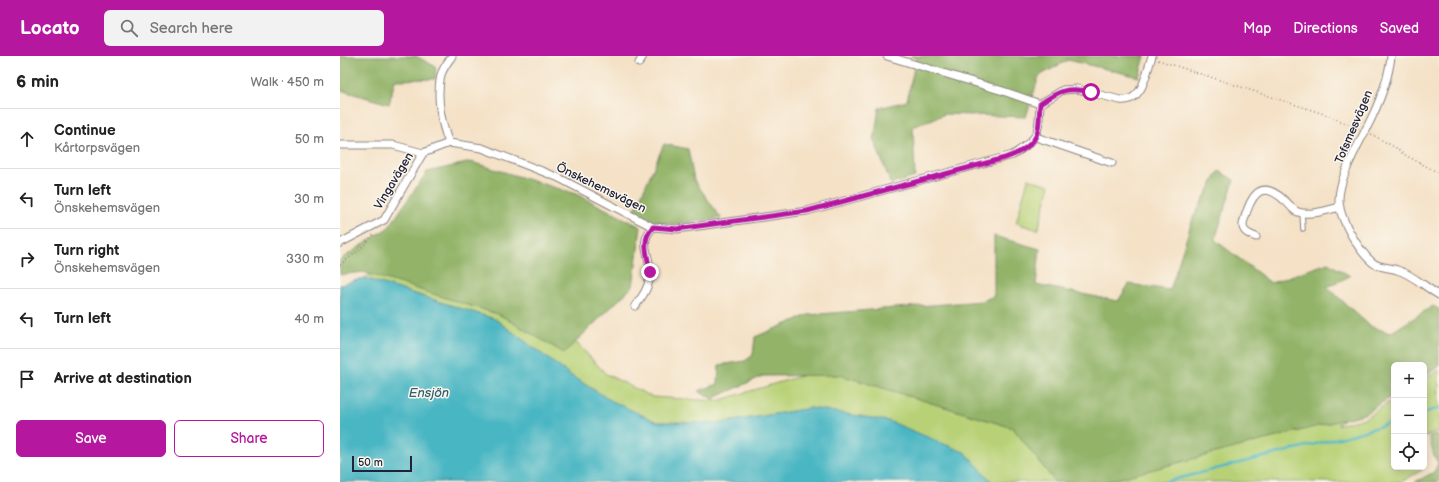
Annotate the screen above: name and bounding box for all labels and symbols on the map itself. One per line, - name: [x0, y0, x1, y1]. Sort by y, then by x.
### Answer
- route start: [1082, 83, 1100, 101]
- street label: Tofsmesvägen: [1332, 88, 1376, 166]
- street label: Vingavägen: [371, 150, 417, 212]
- street label: Önskehemsvägen: [554, 159, 649, 216]
- route end: [641, 263, 659, 281]
- water label: Ensjön: [409, 385, 449, 401]
- scale bar: [352, 454, 412, 473]

